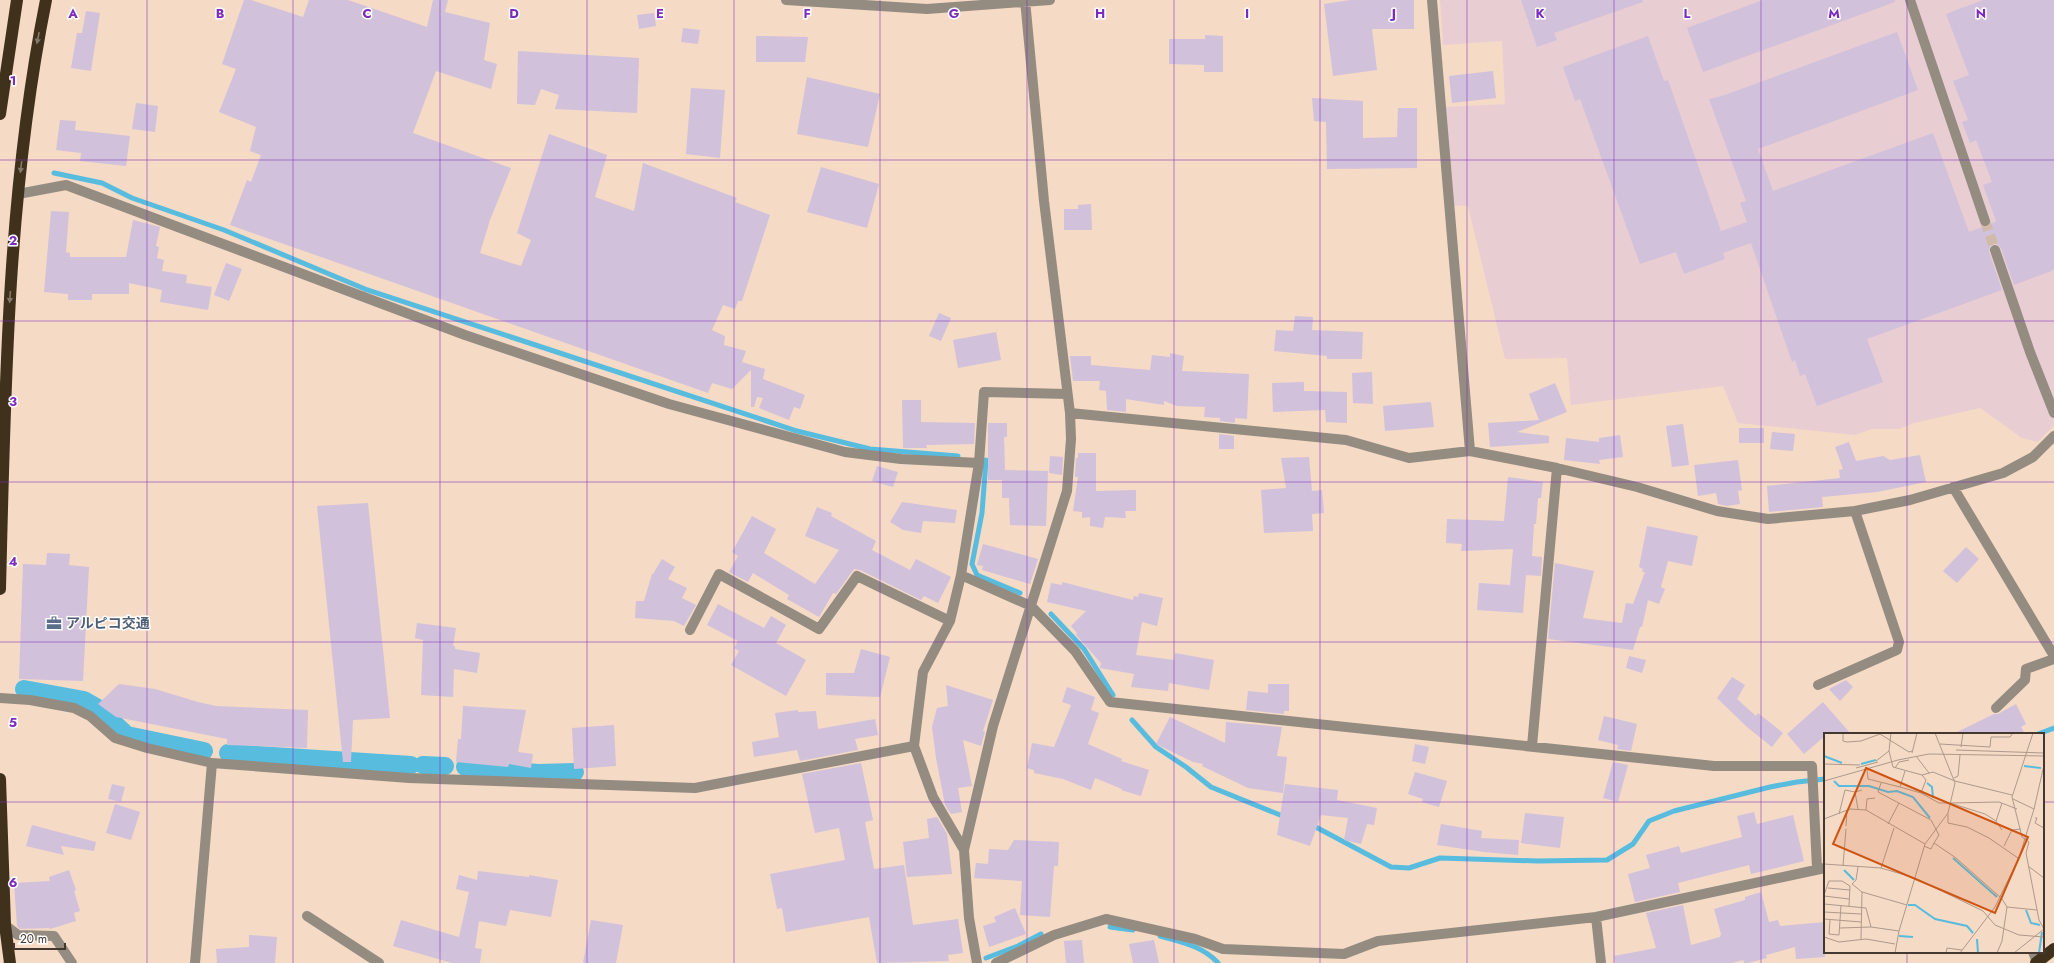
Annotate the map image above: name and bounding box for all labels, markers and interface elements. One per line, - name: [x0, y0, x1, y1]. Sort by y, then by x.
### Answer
- text: A: [67, 4, 78, 23]
- text: B: [216, 4, 225, 23]
- text: C: [362, 4, 372, 23]
- text: D: [509, 4, 519, 23]
- text: E: [656, 4, 664, 23]
- text: F: [803, 4, 811, 23]
- text: G: [949, 4, 960, 23]
- text: H: [1095, 4, 1105, 23]
- text: I: [1245, 4, 1249, 23]
- text: J: [1389, 4, 1396, 23]
- text: K: [1535, 4, 1545, 23]
- text: L: [1684, 4, 1691, 23]
- text: M: [1828, 4, 1840, 23]
- text: N: [1976, 4, 1986, 23]
- one-way arrow: [35, 32, 41, 44]
- text: 1: [10, 71, 16, 90]
- one-way arrow: [18, 161, 24, 173]
- text: 2: [9, 231, 17, 250]
- one-way arrow: [6, 291, 13, 303]
- text: 3: [9, 392, 17, 411]
- text: 4: [8, 552, 18, 571]
- place label: アルピコ交通: [66, 613, 150, 633]
- office icon: アルピコ交通: [45, 614, 63, 632]
- text: 5: [9, 713, 17, 732]
- inset map: [1824, 733, 2044, 953]
- text: 6: [9, 873, 18, 892]
- scale bar: [14, 925, 65, 951]
- text: 20 m: [20, 930, 47, 948]

